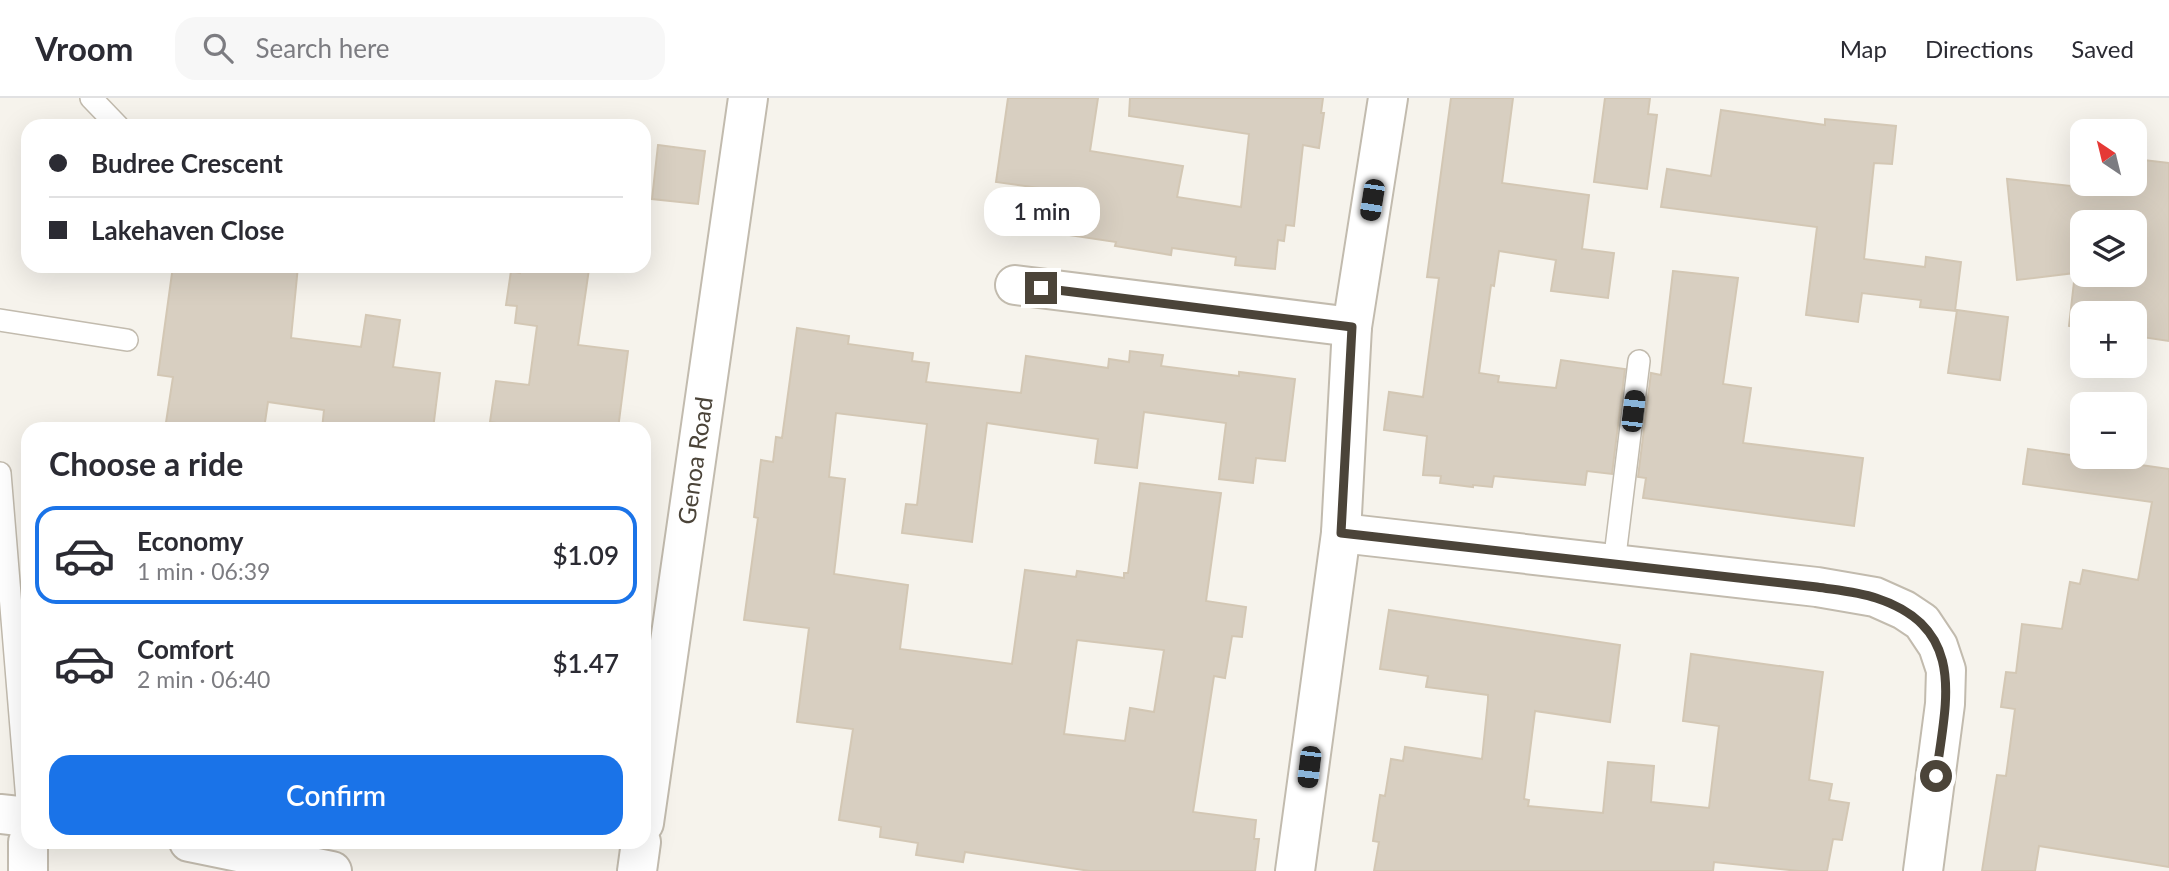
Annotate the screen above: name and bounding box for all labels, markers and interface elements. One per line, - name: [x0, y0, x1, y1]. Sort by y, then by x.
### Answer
- search box: [175, 17, 665, 80]
- text: Vroom: [35, 28, 133, 68]
- icon: search: [199, 29, 237, 67]
- text: Search here: [255, 32, 390, 64]
- text: Map: [1840, 34, 1887, 63]
- text: Directions: [1925, 34, 2033, 63]
- text: Saved: [2071, 34, 2134, 63]
- north arrow: [2070, 119, 2147, 196]
- map controls: [2070, 119, 2147, 469]
- text: Budree Crescent: [91, 147, 283, 179]
- car: [1359, 178, 1386, 222]
- callout: 1 min: [983, 186, 1099, 236]
- text: 1 min: [1014, 197, 1070, 225]
- button: layers: [2070, 210, 2147, 287]
- text: Lakehaven Close: [91, 214, 284, 246]
- route end: [1025, 272, 1057, 304]
- button: +: [2070, 301, 2147, 378]
- car: [1621, 389, 1646, 433]
- button: −: [2070, 392, 2147, 469]
- street label: Genoa Road: [671, 395, 718, 526]
- text: Choose a ride: [49, 444, 243, 483]
- icon: car: [53, 524, 116, 587]
- text: Economy: [137, 525, 243, 557]
- text: $1.09: [553, 539, 619, 571]
- text: 1 min · 06:39: [137, 557, 270, 585]
- icon: car: [53, 632, 116, 695]
- text: Comfort: [137, 633, 234, 665]
- text: $1.47: [553, 647, 619, 679]
- text: 2 min · 06:40: [137, 665, 270, 693]
- car: [1297, 745, 1322, 789]
- button: Confirm: [49, 755, 623, 835]
- route start: [1920, 760, 1952, 792]

